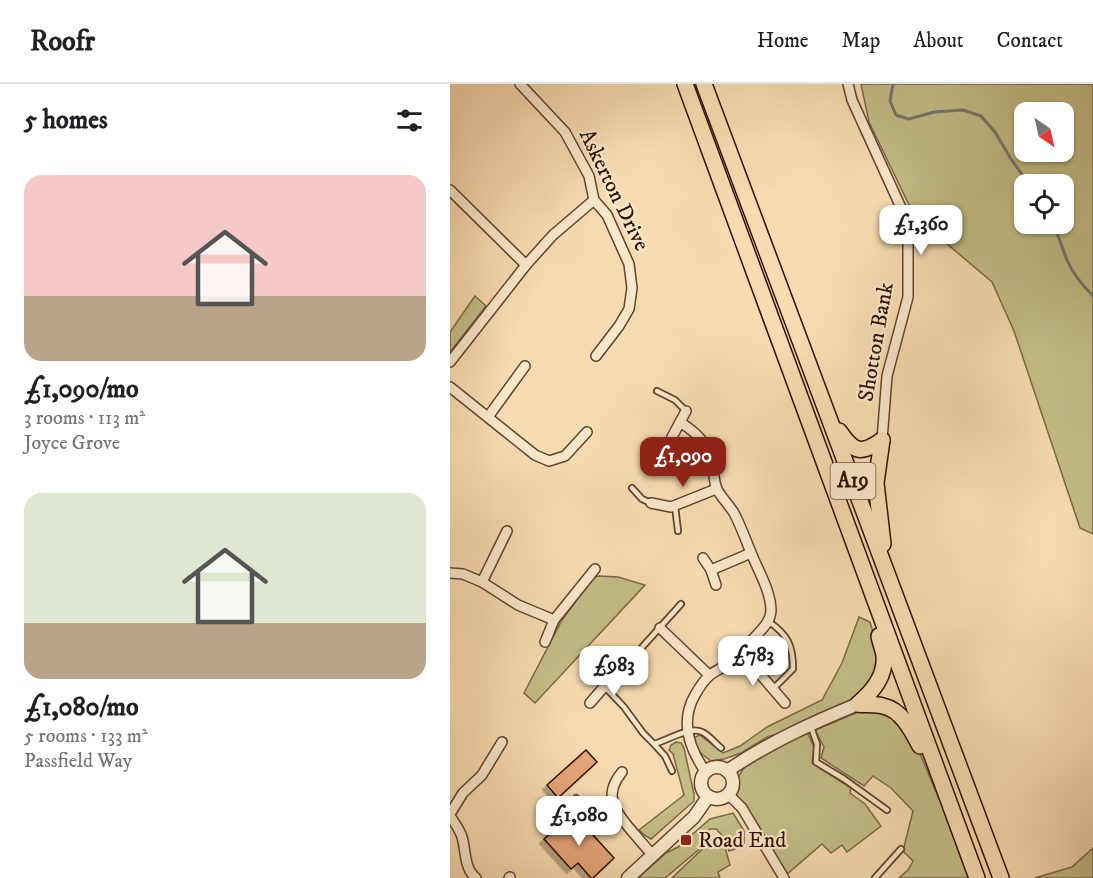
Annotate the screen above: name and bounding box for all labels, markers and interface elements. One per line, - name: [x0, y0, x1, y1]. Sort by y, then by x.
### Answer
- text: Roofr: [30, 24, 95, 59]
- text: Home: [757, 28, 809, 54]
- text: Map: [842, 28, 880, 54]
- text: About: [913, 28, 964, 54]
- text: Contact: [997, 28, 1063, 54]
- north arrow: [1014, 102, 1074, 162]
- map controls: [1014, 102, 1074, 234]
- text: 5 homes: [24, 104, 108, 137]
- icon: filters: [393, 104, 426, 137]
- street label: Askerton Drive: [573, 125, 655, 255]
- button: locate: [1014, 174, 1074, 234]
- pin: £1,360: [872, 205, 970, 256]
- text: £1,360: [893, 212, 949, 237]
- icon: home: [171, 214, 279, 322]
- street label: Shotton Bank: [852, 280, 900, 404]
- text: £1,090/mo: [24, 373, 139, 406]
- text: 3 rooms · 113 m²: [24, 406, 145, 431]
- text: Joyce Grove: [24, 431, 120, 456]
- pin: £1,090: [634, 437, 732, 488]
- text: £1,090: [654, 444, 712, 469]
- road number: A19: [830, 463, 876, 499]
- icon: home: [171, 532, 279, 640]
- pin: £783: [717, 636, 789, 687]
- text: £783: [732, 643, 774, 668]
- pin: £983: [578, 646, 650, 697]
- text: £983: [593, 653, 635, 678]
- text: £1,080/mo: [24, 691, 139, 724]
- text: 5 rooms · 133 m²: [24, 724, 148, 749]
- text: Passfield Way: [24, 749, 132, 774]
- pin: £1,080: [530, 796, 628, 847]
- text: £1,080: [550, 803, 608, 828]
- place label: Road End: [698, 827, 786, 854]
- marker: Road End: [679, 833, 693, 847]

